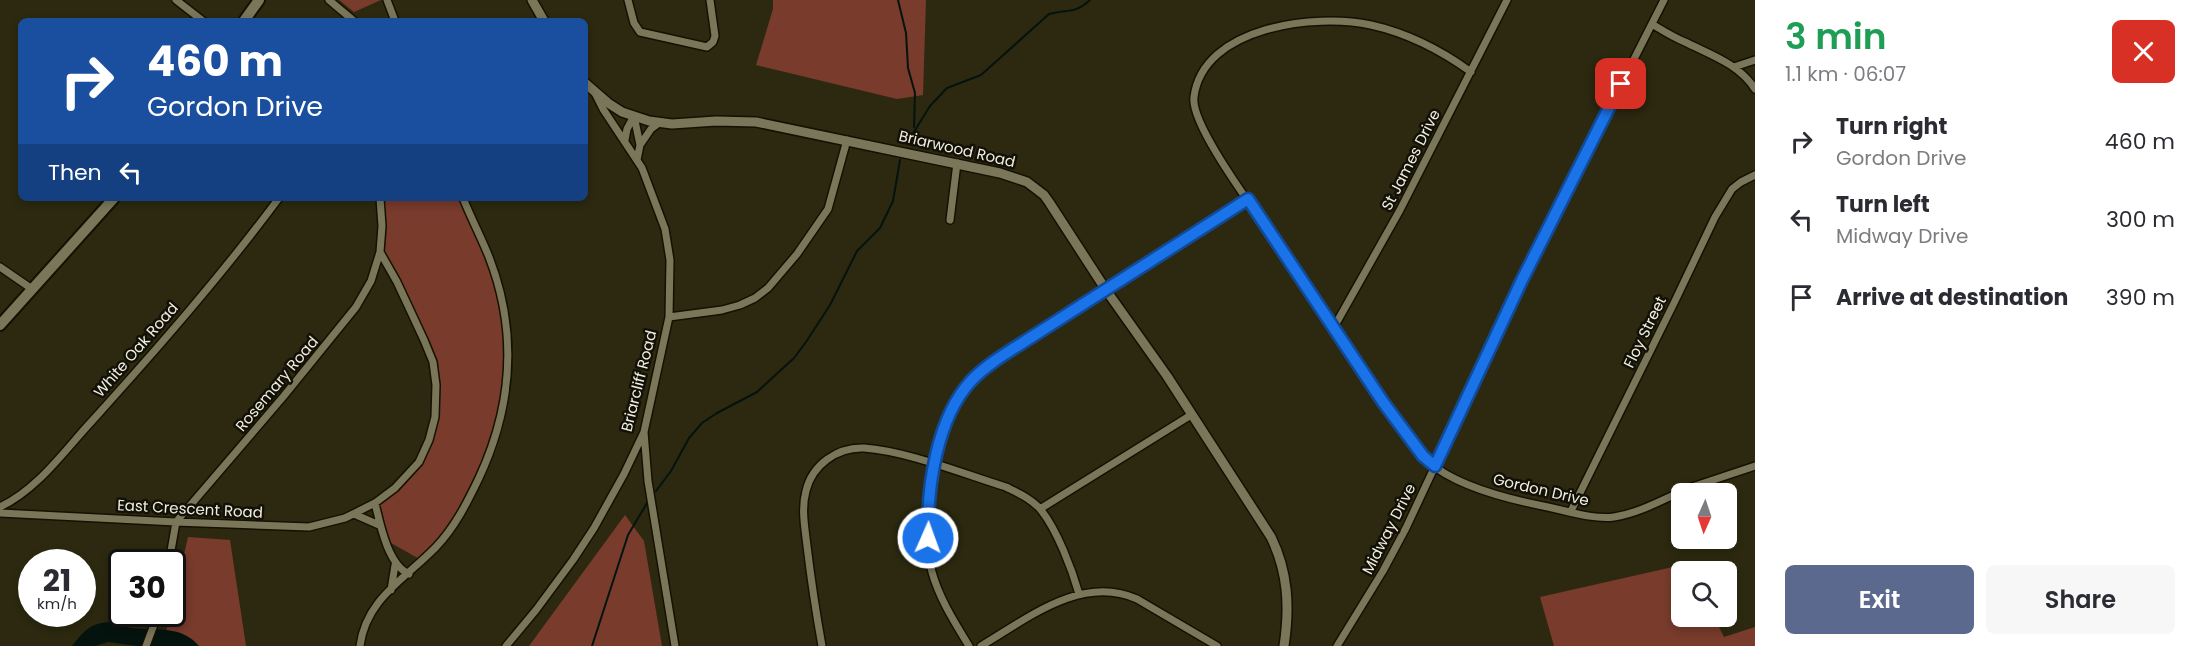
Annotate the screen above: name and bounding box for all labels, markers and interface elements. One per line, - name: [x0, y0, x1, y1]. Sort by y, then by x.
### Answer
- text: 3 min: [1785, 11, 1887, 62]
- button: close: [2112, 20, 2175, 83]
- text: 460 m: [147, 32, 283, 91]
- icon: right: [48, 42, 126, 120]
- pin: [1595, 58, 1646, 109]
- text: 1.1 km · 06:07: [1785, 60, 1906, 88]
- icon: arrive: [1604, 67, 1637, 100]
- text: Gordon Drive: [147, 88, 323, 125]
- street label: St James Drive: [1376, 106, 1445, 214]
- text: Turn right: [1836, 111, 1947, 142]
- street label: Briarwood Road: [897, 125, 1017, 172]
- icon: right: [1785, 125, 1818, 158]
- text: 460 m: [2105, 126, 2175, 157]
- text: Gordon Drive: [1836, 144, 1966, 172]
- icon: left: [114, 156, 147, 189]
- text: Then: [48, 157, 102, 188]
- text: Turn left: [1836, 189, 1930, 220]
- icon: left: [1785, 203, 1818, 236]
- text: 300 m: [2106, 204, 2175, 235]
- text: Midway Drive: [1836, 222, 1968, 250]
- icon: arrive: [1785, 281, 1818, 314]
- text: Arrive at destination: [1836, 282, 2068, 313]
- text: 390 m: [2106, 282, 2175, 313]
- street label: Floy Street: [1618, 292, 1671, 371]
- street label: White Oak Road: [89, 298, 183, 402]
- street label: Briarcliff Road: [616, 328, 661, 434]
- street label: Rosemary Road: [230, 332, 323, 436]
- street label: Gordon Drive: [1491, 468, 1591, 511]
- street label: Midway Drive: [1357, 480, 1420, 578]
- north arrow: [1671, 483, 1737, 549]
- map controls: [1671, 483, 1737, 627]
- street label: East Crescent Road: [117, 494, 263, 523]
- position arrow: [896, 506, 960, 570]
- speed limit sign: 30: [108, 549, 186, 627]
- text: 21: [43, 559, 71, 602]
- button: search: [1671, 561, 1737, 627]
- button: Exit: [1785, 565, 1974, 634]
- button: Share: [1986, 565, 2175, 634]
- text: km/h: [37, 593, 77, 614]

